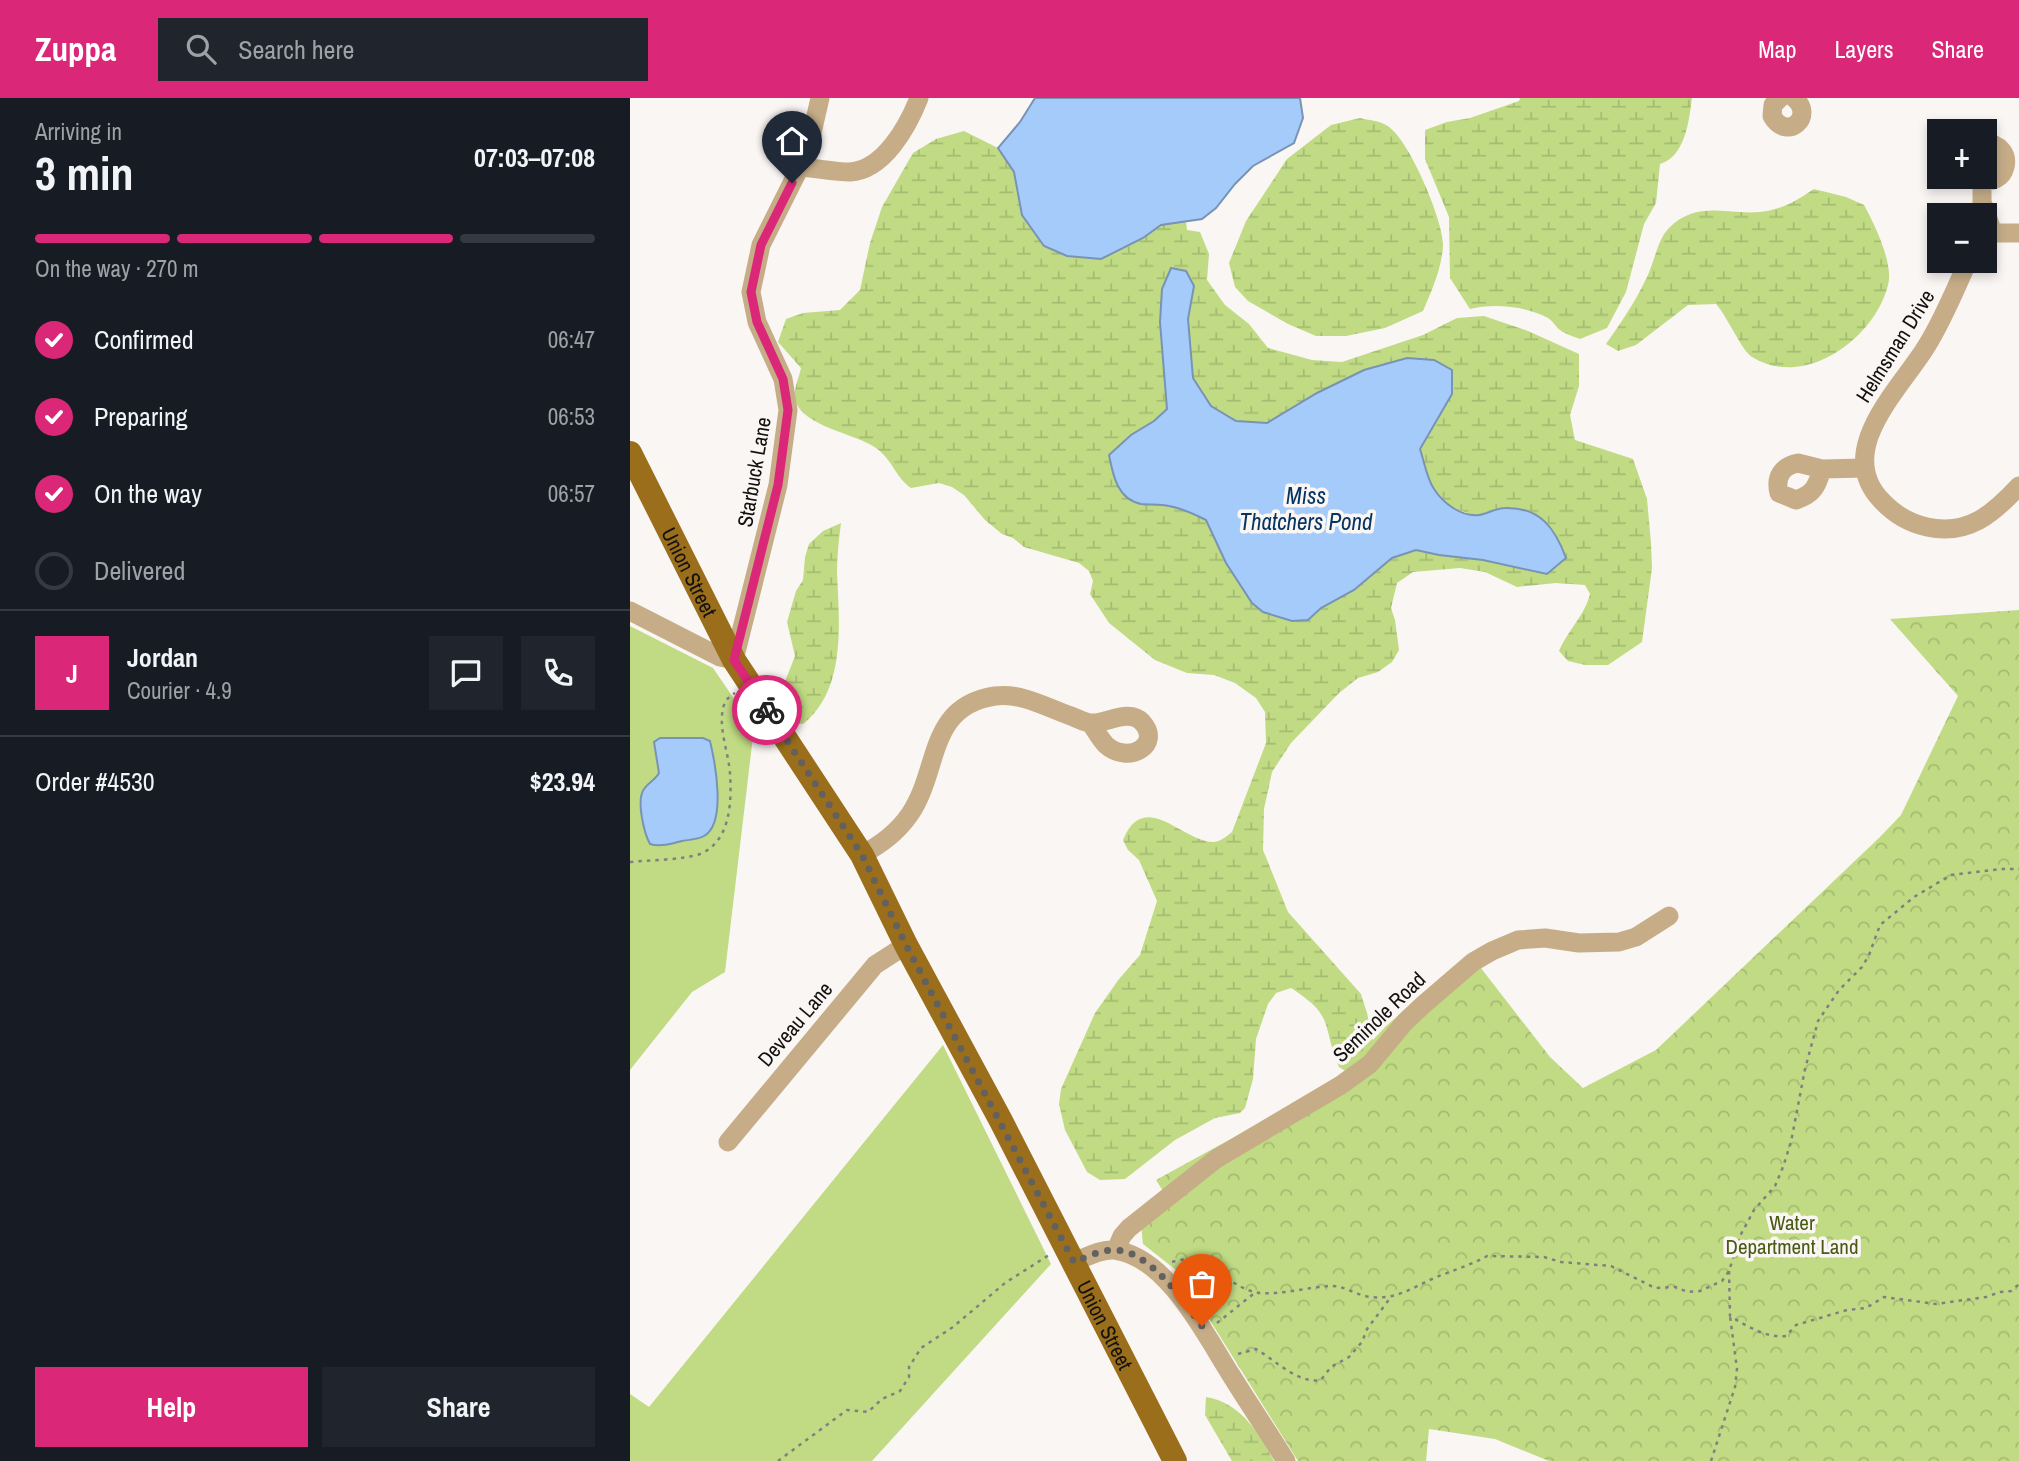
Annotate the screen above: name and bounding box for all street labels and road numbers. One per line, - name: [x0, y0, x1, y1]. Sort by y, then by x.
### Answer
- street label: Helmsman Drive: [1849, 284, 1941, 408]
- street label: Starbuck Lane: [730, 415, 778, 529]
- street label: Union Street: [655, 522, 724, 622]
- street label: Seminole Road: [1326, 965, 1432, 1069]
- street label: Deveau Lane: [751, 975, 839, 1073]
- street label: Union Street: [1070, 1275, 1140, 1375]

